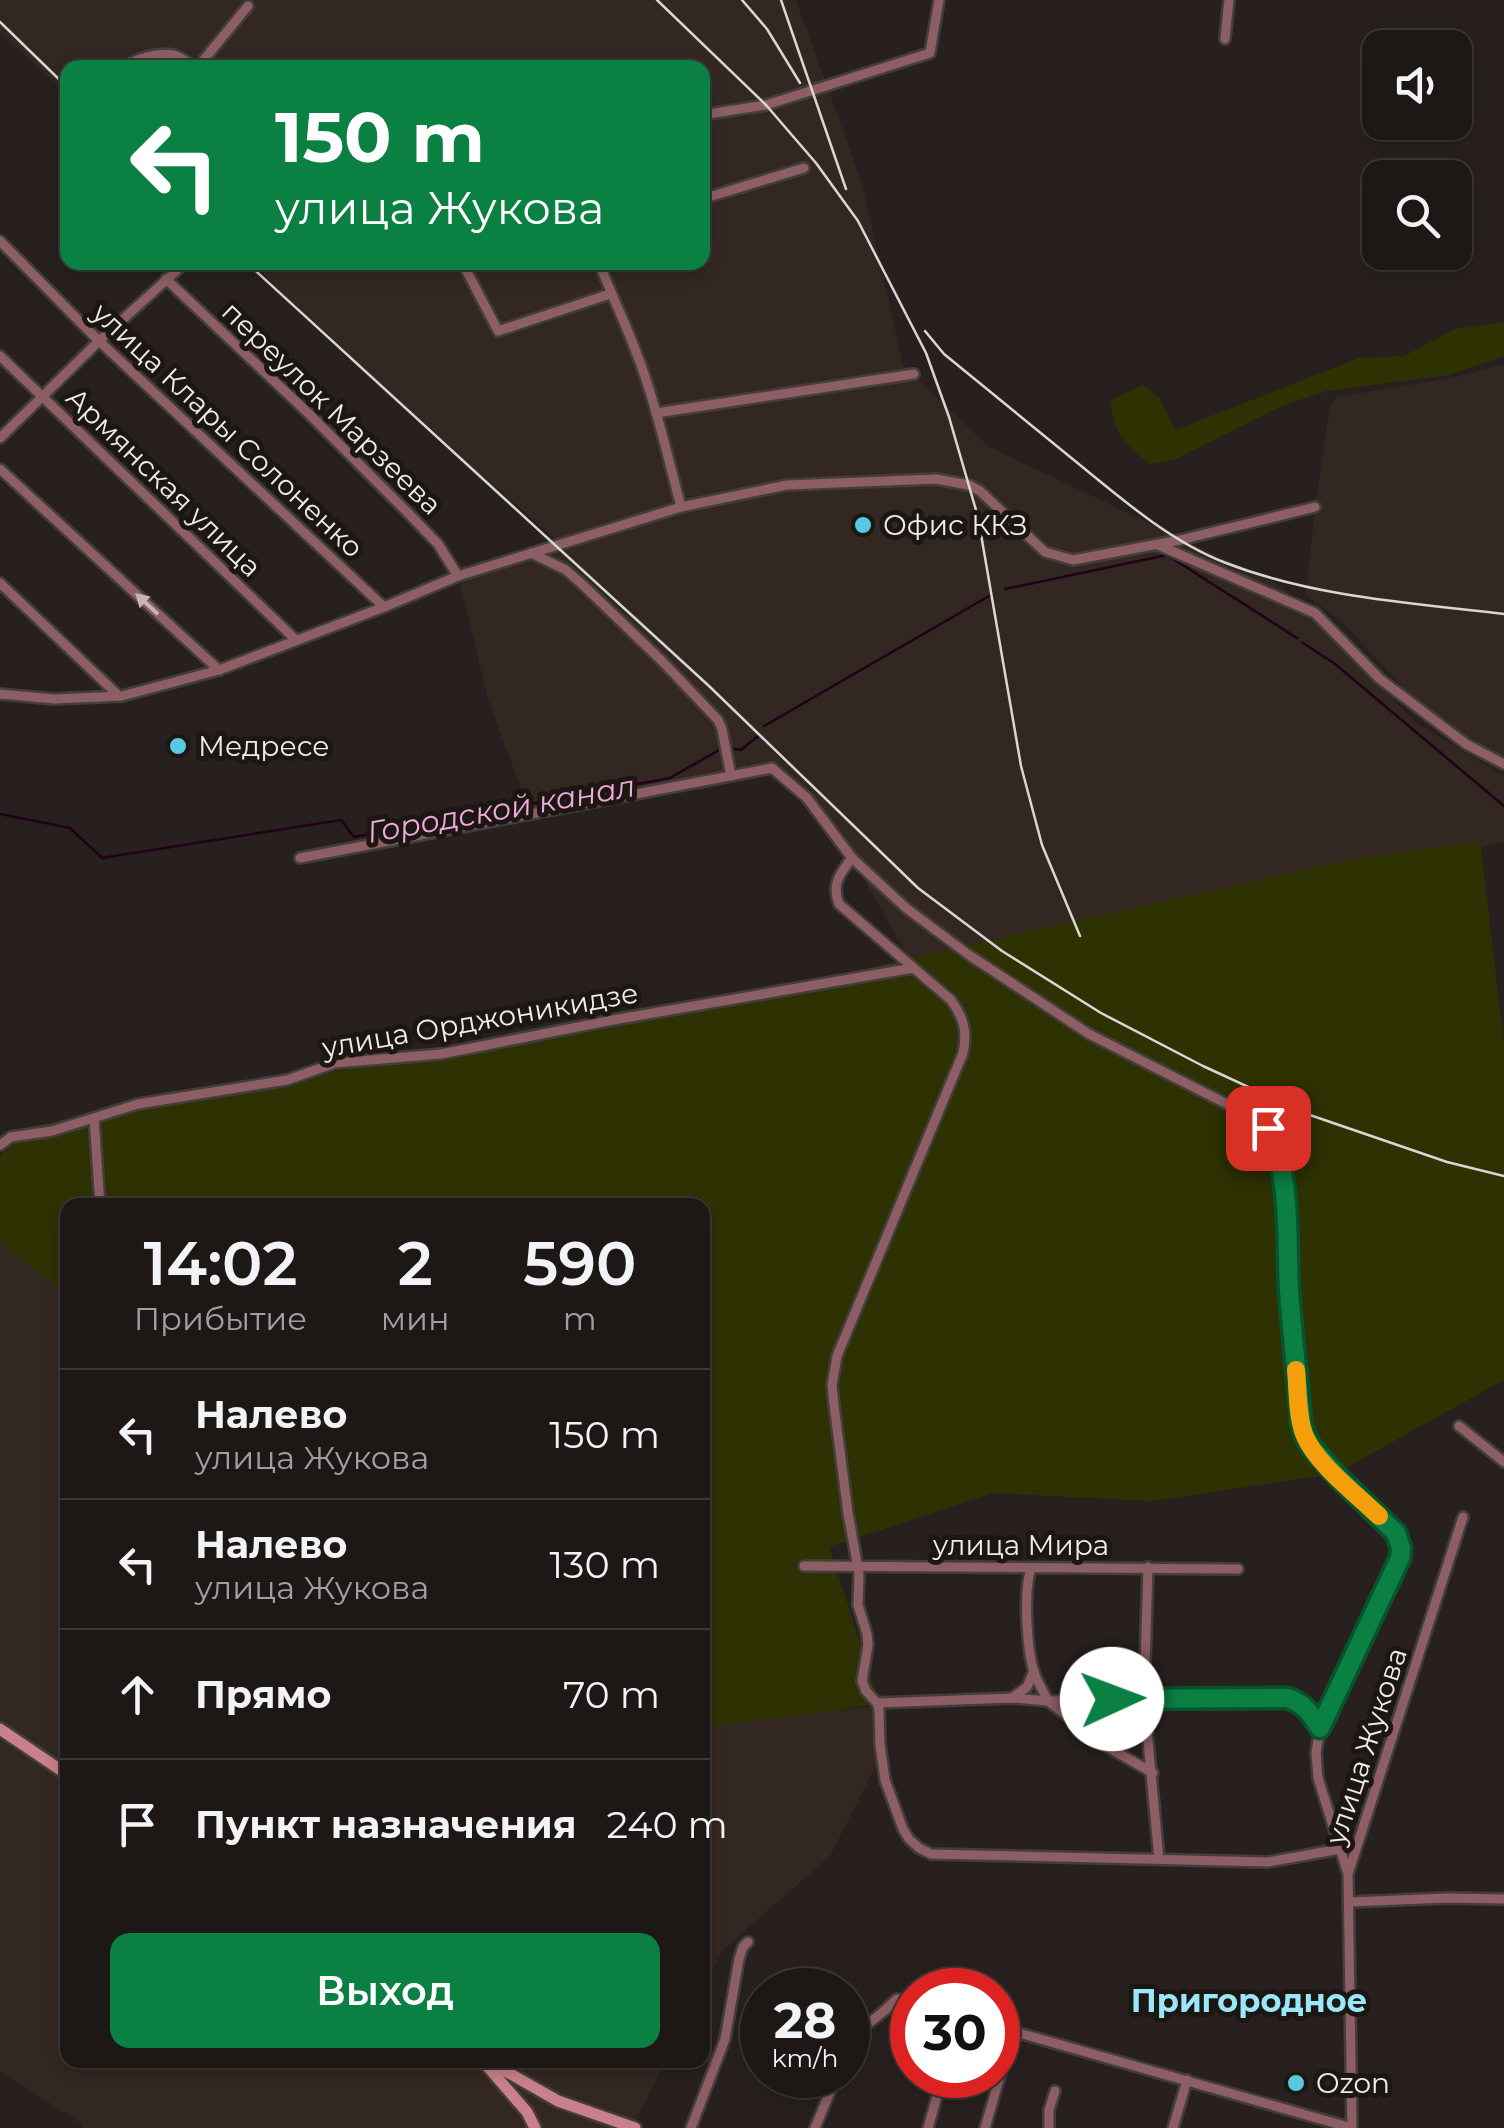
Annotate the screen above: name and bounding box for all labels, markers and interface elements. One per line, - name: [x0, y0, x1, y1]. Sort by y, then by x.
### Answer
- map controls: [1362, 30, 1472, 270]
- button: sound: [1362, 30, 1472, 140]
- text: 150 m: [275, 94, 485, 180]
- icon: left: [110, 100, 240, 230]
- button: search: [1362, 160, 1472, 270]
- text: улица Жукова: [275, 180, 604, 235]
- street label: переулок Марзеева: [215, 294, 449, 522]
- street label: улица Клары Солоненко: [85, 295, 370, 564]
- street label: Армянская улица: [59, 380, 269, 584]
- place label: Офис ККЗ: [883, 508, 1027, 542]
- marker: Офис ККЗ: [852, 514, 874, 536]
- one-way arrow: [135, 593, 159, 616]
- place label: Медресе: [198, 729, 330, 763]
- marker: Медресе: [167, 735, 189, 757]
- water label: Городской канал: [364, 767, 638, 851]
- street label: улица Орджоникидзе: [318, 975, 641, 1065]
- pin: [1226, 1086, 1311, 1171]
- icon: arrive: [1241, 1101, 1296, 1156]
- text: 14:02: [143, 1227, 297, 1300]
- text: 2: [398, 1227, 433, 1300]
- text: 590: [523, 1227, 636, 1300]
- text: Прибытие: [134, 1299, 307, 1338]
- text: мин: [381, 1299, 450, 1338]
- text: m: [563, 1299, 597, 1338]
- text: Налево: [195, 1391, 347, 1438]
- icon: left: [110, 1407, 165, 1462]
- text: 150 m: [549, 1411, 660, 1458]
- text: улица Жукова: [195, 1438, 429, 1477]
- text: Налево: [195, 1521, 347, 1568]
- street label: улица Мира: [932, 1528, 1109, 1562]
- icon: left: [110, 1537, 165, 1592]
- text: 130 m: [549, 1541, 660, 1588]
- text: улица Жукова: [195, 1568, 429, 1607]
- street label: улица Жукова: [1318, 1643, 1414, 1850]
- position arrow: [1060, 1647, 1164, 1751]
- icon: ahead: [110, 1667, 165, 1722]
- text: Прямо: [195, 1671, 331, 1718]
- text: 70 m: [563, 1671, 660, 1718]
- icon: arrive: [110, 1797, 165, 1852]
- text: Пункт назначения: [195, 1801, 577, 1848]
- text: 240 m: [607, 1801, 728, 1848]
- button: Выход: [110, 1933, 660, 2048]
- speed limit sign: 30: [890, 1968, 1020, 2098]
- district label: Пригородное: [1131, 1981, 1367, 2020]
- text: 28: [774, 1990, 836, 2051]
- text: km/h: [772, 2043, 838, 2073]
- place label: Ozon: [1316, 2066, 1390, 2100]
- marker: Ozon: [1285, 2072, 1307, 2094]

